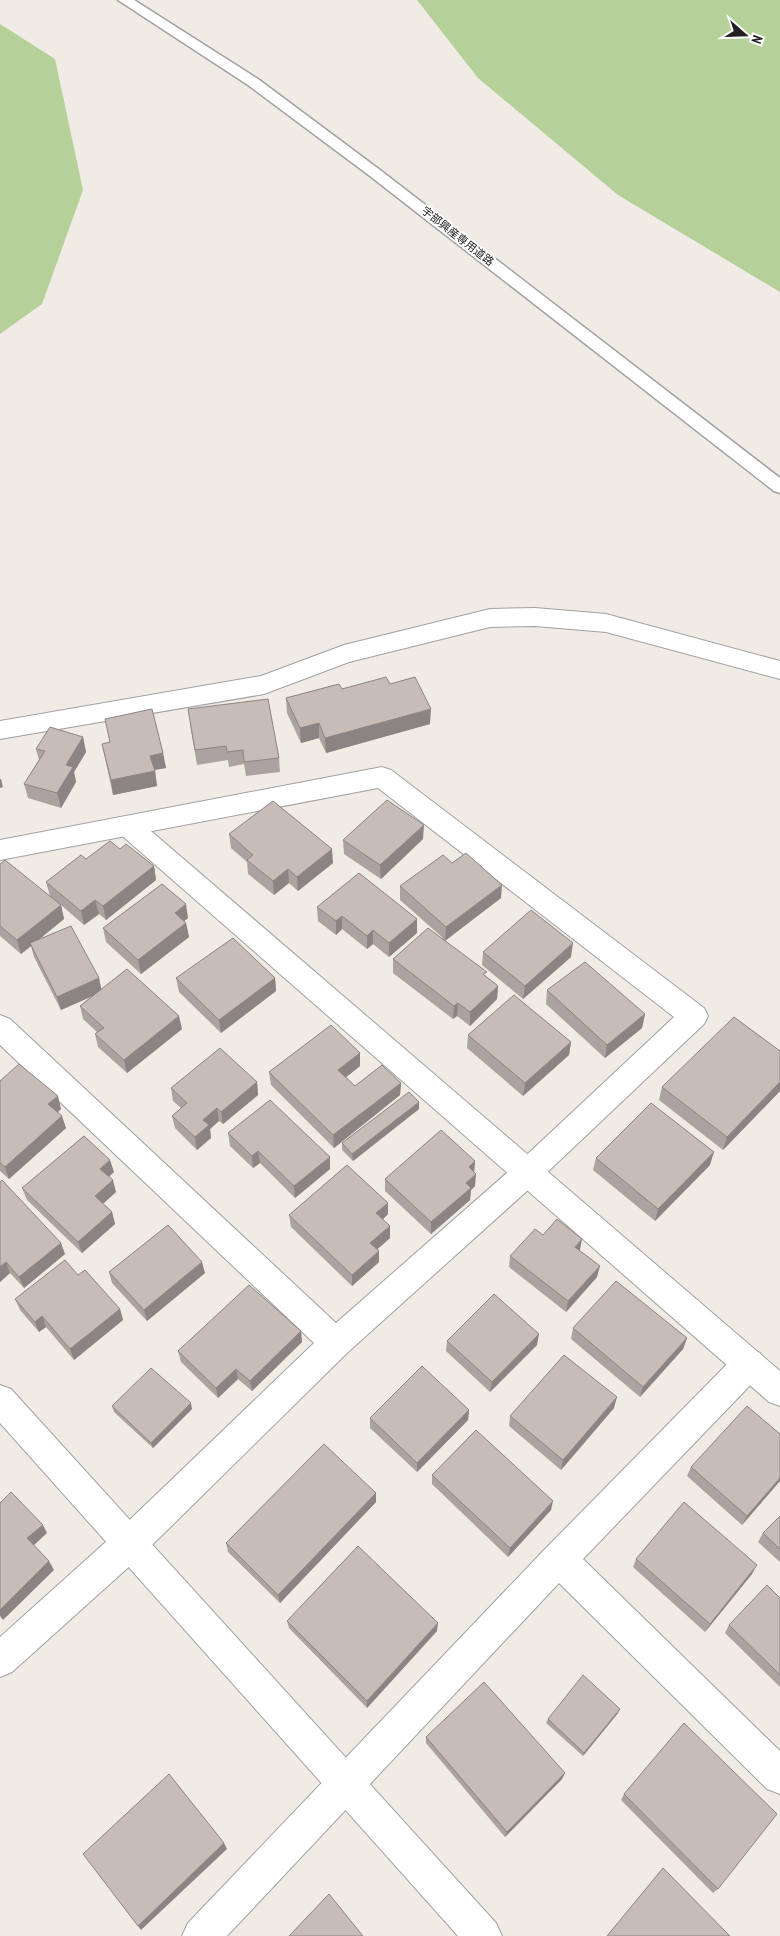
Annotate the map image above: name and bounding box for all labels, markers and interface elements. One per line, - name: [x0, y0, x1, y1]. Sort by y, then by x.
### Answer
- north arrow: [720, 10, 770, 60]
- text: N: [747, 33, 767, 46]
- street label: 宇部興産専用道路: [419, 203, 497, 269]

